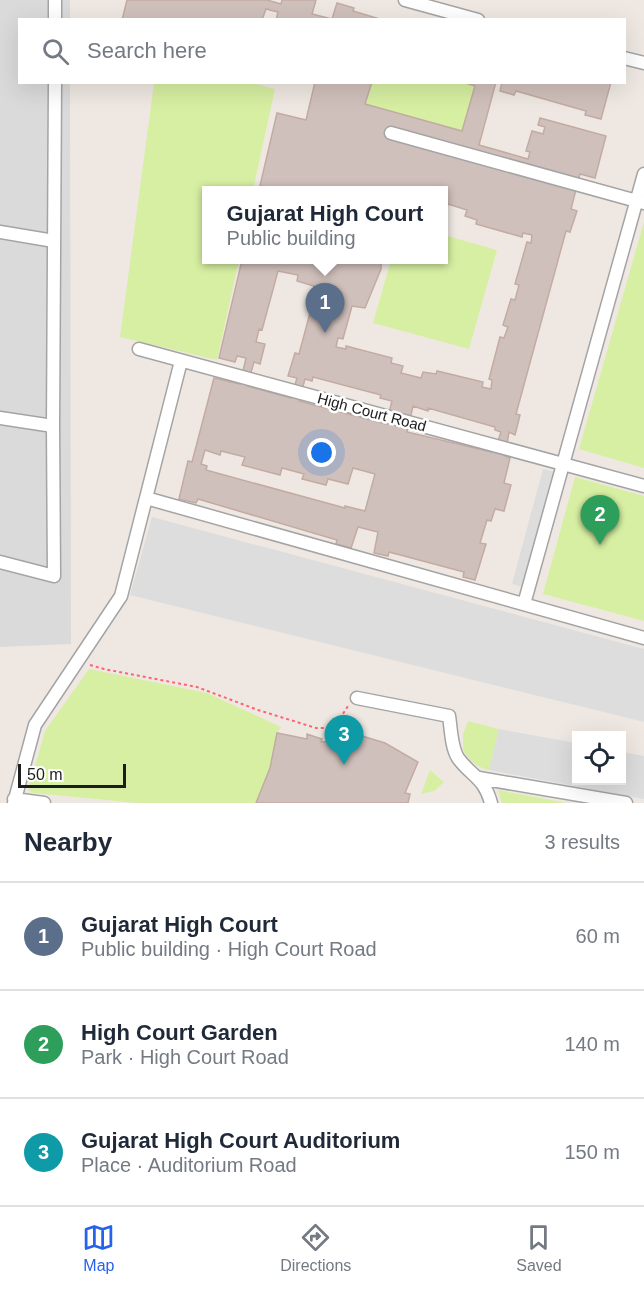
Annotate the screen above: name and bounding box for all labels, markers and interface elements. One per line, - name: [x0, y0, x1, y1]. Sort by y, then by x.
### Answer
- search box: [18, 18, 626, 84]
- icon: search: [39, 35, 72, 68]
- text: Search here: [87, 38, 207, 63]
- popup: [202, 186, 448, 264]
- text: Gujarat High Court: [227, 201, 423, 226]
- text: Public building: [227, 227, 356, 249]
- pin: 1: [306, 284, 344, 333]
- street label: High Court Road: [316, 389, 428, 435]
- your location: [307, 438, 336, 467]
- pin: 2: [580, 496, 620, 545]
- pin: 3: [324, 716, 364, 765]
- map controls: [572, 731, 626, 785]
- button: locate: [572, 731, 626, 785]
- scale bar: [18, 761, 126, 788]
- text: 50 m: [27, 766, 63, 783]
- text: Nearby: [24, 827, 112, 857]
- text: 3 results: [544, 831, 620, 853]
- text: Gujarat High Court: [81, 912, 278, 937]
- text: 1: [38, 925, 49, 947]
- text: 60 m: [576, 925, 620, 947]
- text: Public building · High Court Road: [81, 938, 377, 960]
- text: High Court Garden: [81, 1020, 278, 1045]
- text: 2: [38, 1033, 49, 1055]
- text: 140 m: [564, 1033, 620, 1055]
- text: Park · High Court Road: [81, 1046, 289, 1068]
- text: Gujarat High Court Auditorium: [81, 1128, 400, 1153]
- text: 3: [38, 1141, 49, 1163]
- text: 150 m: [564, 1141, 620, 1163]
- text: Place · Auditorium Road: [81, 1154, 297, 1176]
- tab: Map: [82, 1221, 115, 1275]
- tab: Directions: [280, 1221, 351, 1275]
- tab: Saved: [516, 1221, 562, 1275]

